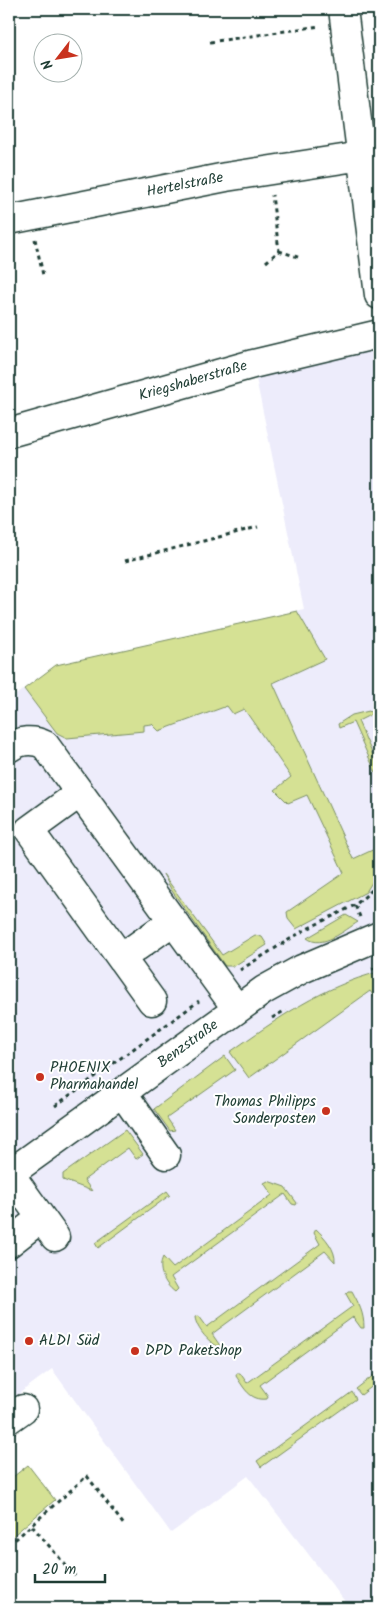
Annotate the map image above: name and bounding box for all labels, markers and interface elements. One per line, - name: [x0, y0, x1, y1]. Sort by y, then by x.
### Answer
- north arrow: [32, 32, 82, 82]
- text: N: [36, 55, 59, 74]
- street label: Hertelstraße: [145, 166, 226, 204]
- street label: Kriegshaberstraße: [136, 354, 250, 408]
- street label: Benzstraße: [152, 1013, 224, 1074]
- place label: PHOENIX Pharmahandel: [50, 1056, 138, 1097]
- marker: PHOENIX Pharmahandel: [34, 1071, 46, 1083]
- place label: Thomas Philipps Sonderposten: [214, 1090, 317, 1131]
- marker: Thomas Philipps Sonderposten: [320, 1105, 332, 1117]
- place label: ALDI Süd: [39, 1329, 100, 1353]
- marker: ALDI Süd: [23, 1335, 35, 1347]
- place label: DPD Paketshop: [145, 1339, 242, 1363]
- marker: DPD Paketshop: [129, 1345, 141, 1357]
- scale bar: [35, 1552, 105, 1584]
- text: 20 m: [42, 1558, 76, 1582]

